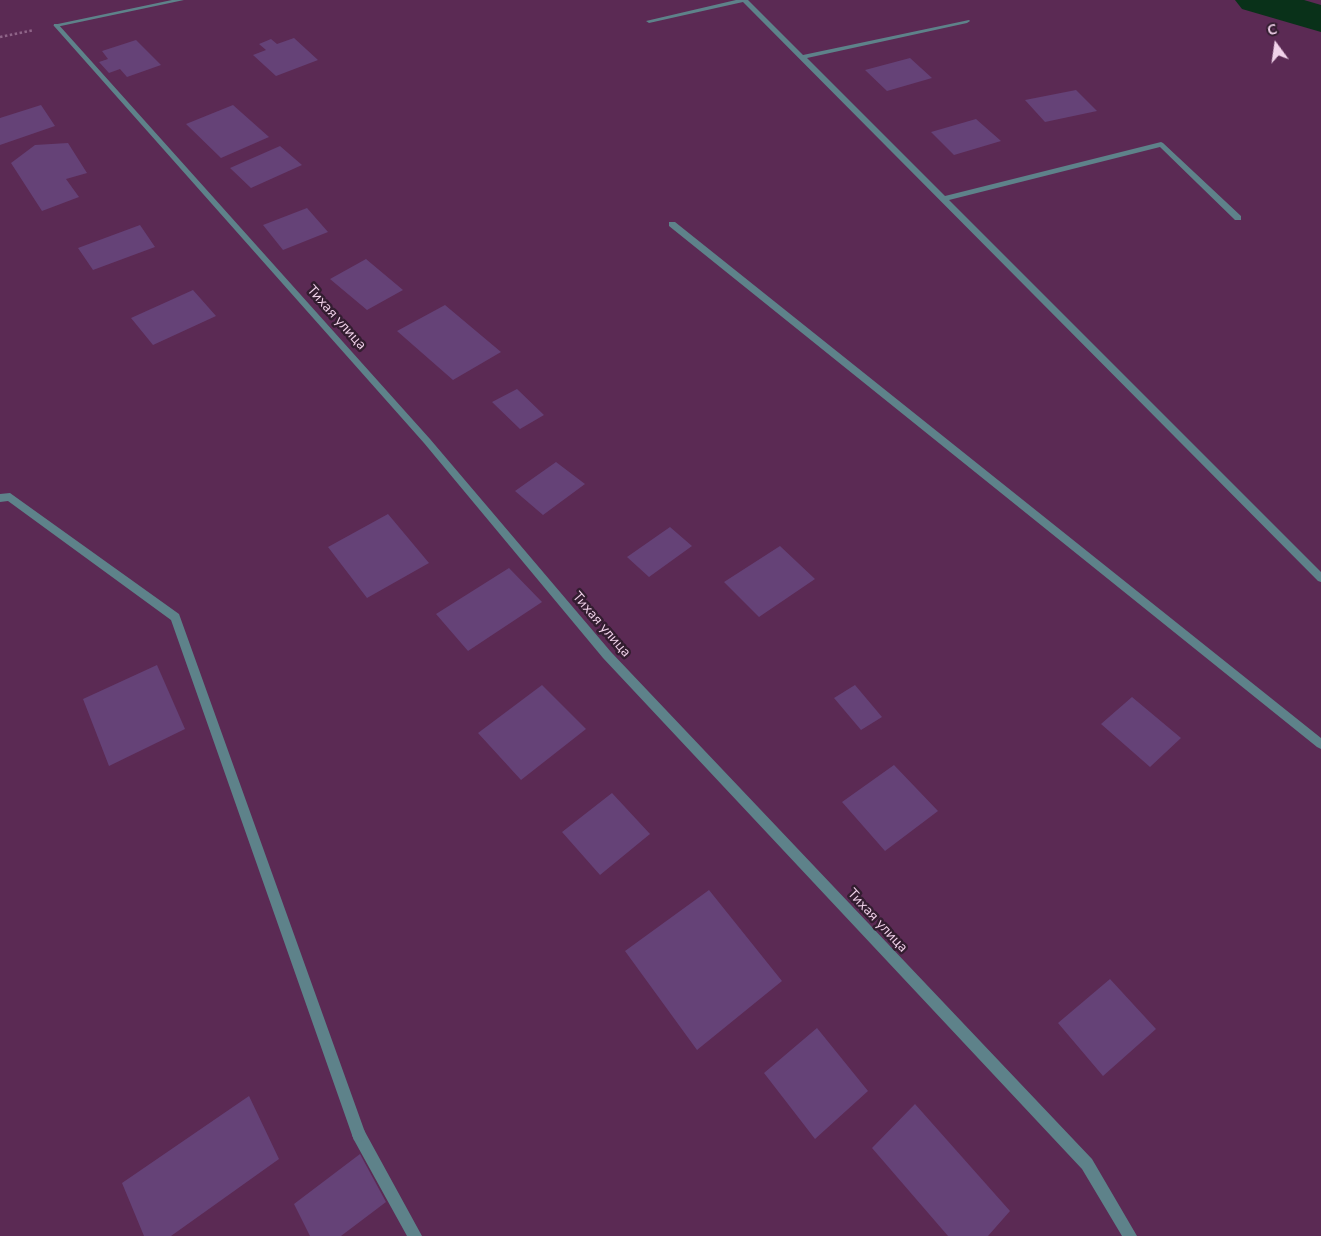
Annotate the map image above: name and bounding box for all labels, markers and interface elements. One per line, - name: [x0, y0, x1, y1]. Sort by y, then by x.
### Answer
- north arrow: [1251, 20, 1301, 70]
- text: С: [1265, 20, 1279, 40]
- street label: Тихая улица: [303, 282, 369, 354]
- street label: Тихая улица: [568, 589, 634, 661]
- street label: Тихая улица: [843, 886, 911, 956]

